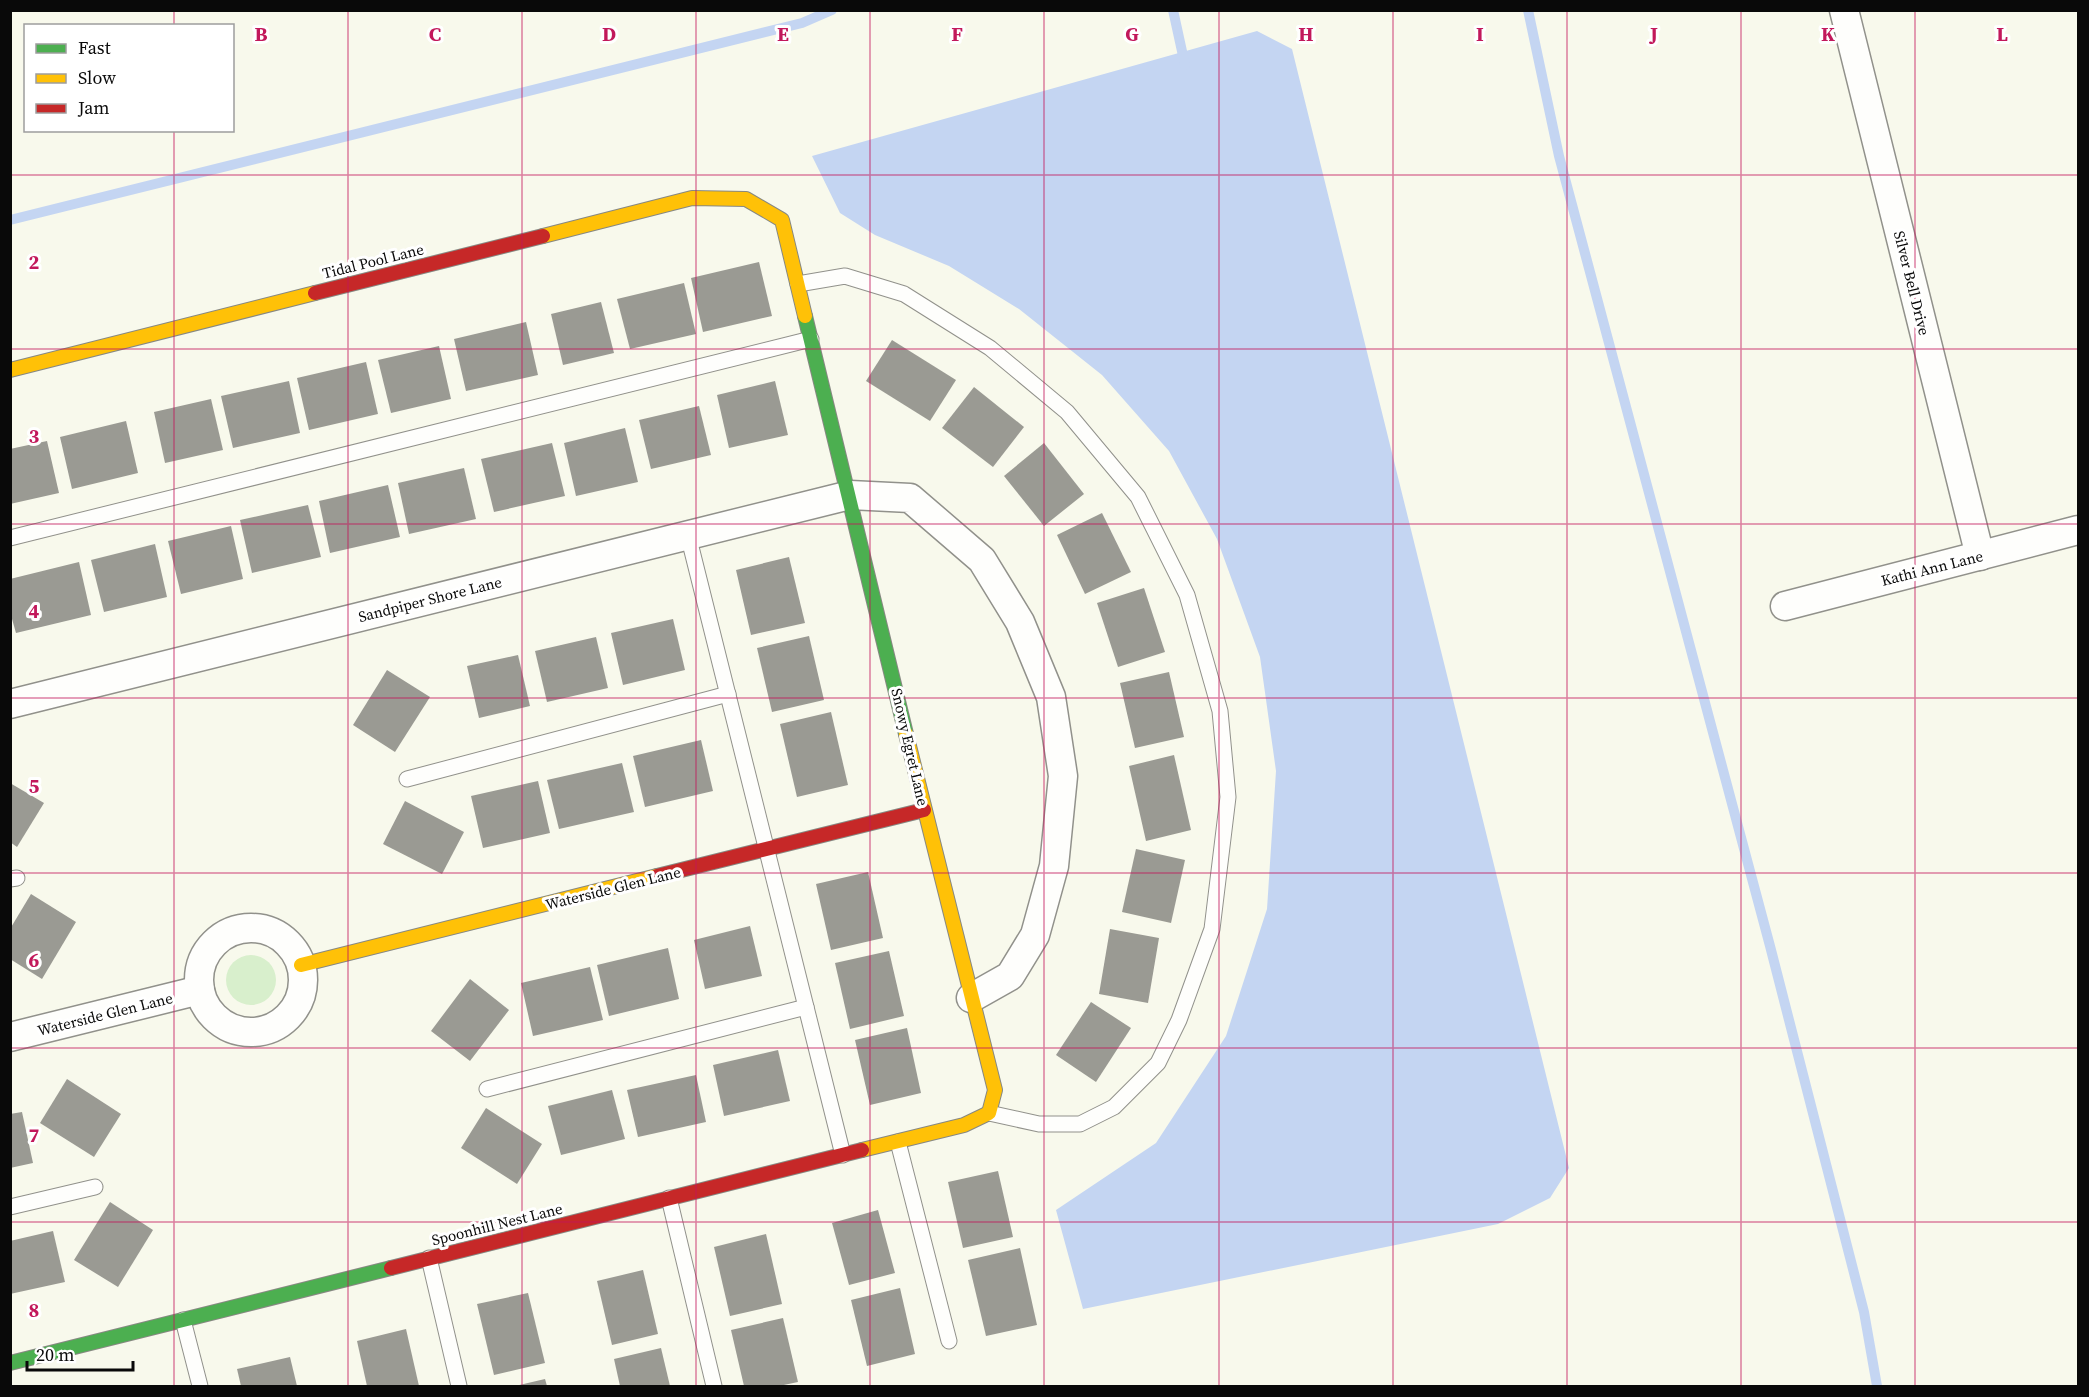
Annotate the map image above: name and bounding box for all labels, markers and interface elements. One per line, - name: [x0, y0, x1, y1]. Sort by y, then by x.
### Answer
- text: B: [254, 20, 268, 48]
- text: C: [429, 20, 441, 48]
- text: D: [602, 20, 616, 48]
- text: E: [777, 20, 789, 48]
- text: F: [951, 20, 963, 48]
- text: G: [1125, 20, 1139, 48]
- text: H: [1298, 20, 1314, 48]
- text: I: [1476, 20, 1484, 48]
- text: J: [1648, 20, 1658, 48]
- text: K: [1821, 20, 1835, 48]
- text: L: [1996, 20, 2008, 48]
- legend: [24, 24, 234, 132]
- text: Fast: [78, 35, 111, 60]
- text: Slow: [78, 65, 116, 90]
- text: Jam: [77, 95, 110, 120]
- street label: Silver Bell Drive: [1889, 229, 1935, 338]
- street label: Tidal Pool Lane: [320, 238, 426, 284]
- text: 2: [29, 248, 40, 276]
- text: 3: [29, 422, 40, 450]
- street label: Kathi Ann Lane: [1879, 545, 1985, 591]
- street label: Sandpiper Shore Lane: [356, 571, 504, 627]
- text: 4: [29, 597, 40, 625]
- street label: Snowy Egret Lane: [886, 686, 934, 808]
- text: 5: [29, 772, 40, 800]
- street label: Waterside Glen Lane: [543, 861, 683, 915]
- text: 6: [29, 946, 40, 974]
- street label: Waterside Glen Lane: [35, 987, 175, 1041]
- text: 7: [29, 1121, 40, 1149]
- street label: Spoonhill Nest Lane: [429, 1197, 565, 1250]
- text: 8: [29, 1296, 39, 1324]
- scale bar: [27, 1334, 134, 1372]
- text: 20 m: [36, 1342, 74, 1367]

